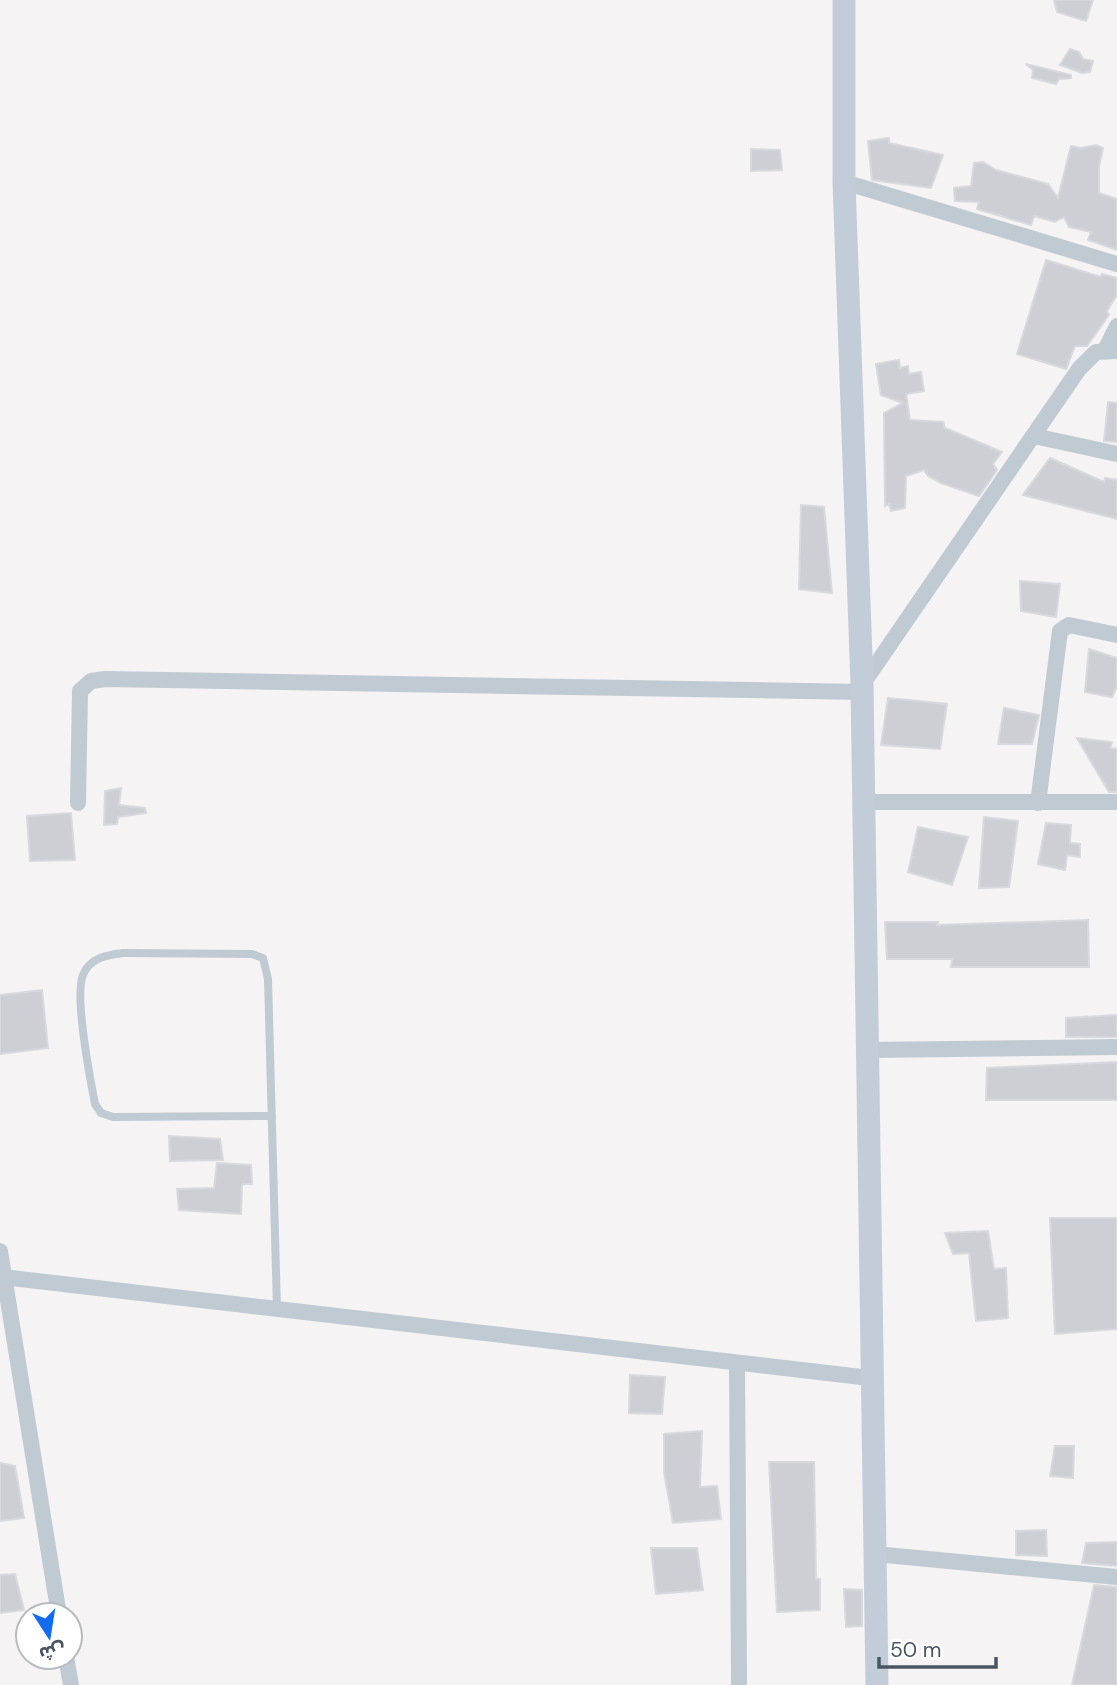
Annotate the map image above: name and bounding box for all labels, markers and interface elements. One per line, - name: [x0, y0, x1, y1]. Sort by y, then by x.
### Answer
- north arrow: [14, 1601, 84, 1671]
- scale bar: [879, 1626, 996, 1670]
- text: 50 m: [890, 1636, 941, 1664]
- text: ش: [37, 1637, 68, 1667]

